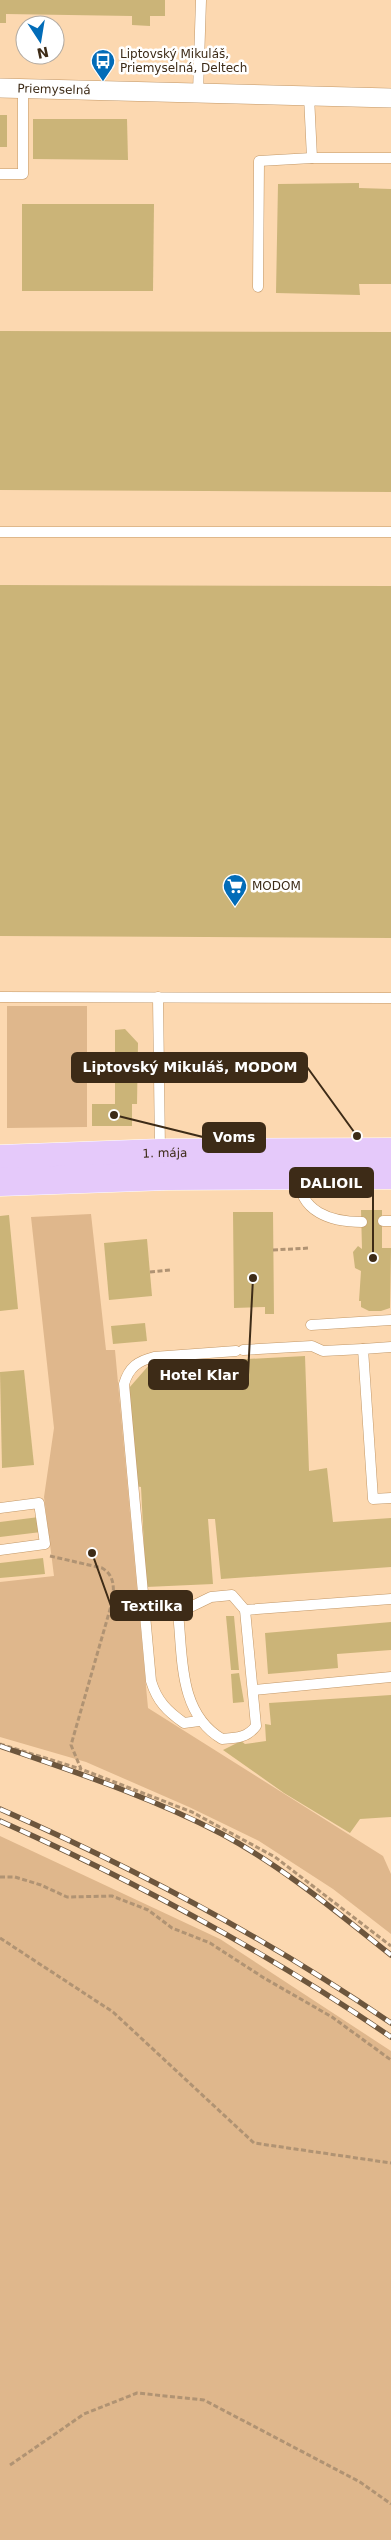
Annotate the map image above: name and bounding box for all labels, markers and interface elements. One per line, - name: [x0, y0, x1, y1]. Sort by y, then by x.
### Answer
- north arrow: [15, 15, 65, 65]
- text: N: [35, 44, 50, 62]
- place label: Liptovský Mikuláš, Priemyselná, Deltech: [120, 47, 247, 75]
- bus stop icon: Liptovský Mikuláš, Priemyselná, Deltech: [90, 48, 116, 82]
- street label: Priemyselná: [17, 81, 91, 97]
- supermarket icon: MODOM: [222, 873, 248, 907]
- place label: MODOM: [252, 879, 301, 893]
- callout: Liptovský Mikuláš, MODOM: [72, 1053, 307, 1082]
- text: Liptovský Mikuláš, MODOM: [83, 1059, 297, 1075]
- callout: Voms: [203, 1123, 265, 1152]
- text: Voms: [213, 1129, 255, 1145]
- street label: 1. mája: [142, 1146, 187, 1161]
- callout: DALIOIL: [290, 1168, 373, 1197]
- text: DALIOIL: [300, 1175, 362, 1191]
- callout: Hotel Klar: [149, 1360, 248, 1389]
- text: Hotel Klar: [159, 1367, 239, 1383]
- callout: Textilka: [111, 1591, 192, 1620]
- text: Textilka: [121, 1598, 183, 1614]

